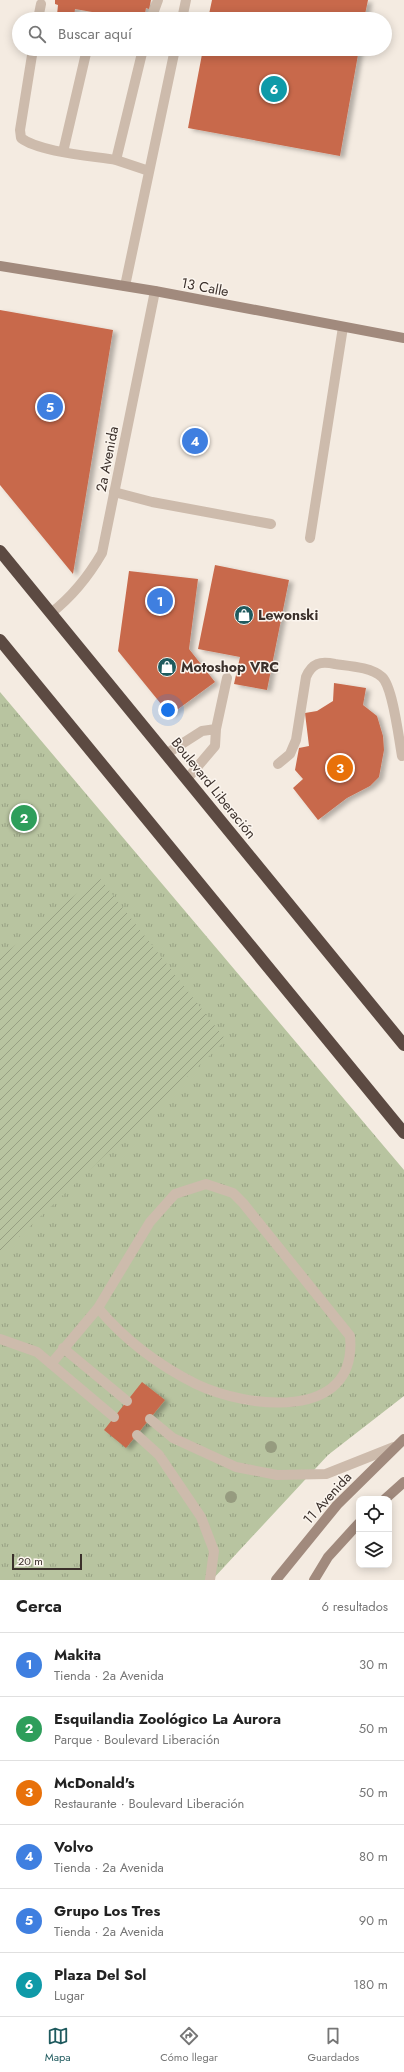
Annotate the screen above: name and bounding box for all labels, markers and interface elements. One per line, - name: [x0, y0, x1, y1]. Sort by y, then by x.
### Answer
- search box: [12, 12, 392, 56]
- icon: search: [26, 23, 48, 45]
- text: Buscar aquí: [58, 23, 132, 45]
- pin: 6: [261, 74, 287, 104]
- street label: 13 Calle: [179, 273, 231, 301]
- pin: 5: [37, 392, 63, 422]
- street label: 2a Avenida: [91, 425, 123, 493]
- pin: 4: [182, 426, 208, 456]
- pin: 1: [147, 586, 173, 616]
- shop icon: Lewonski: [233, 604, 255, 626]
- place label: Lewonski: [258, 605, 318, 625]
- shop icon: Motoshop VRC: [156, 656, 178, 678]
- place label: Motoshop VRC: [181, 657, 279, 677]
- your location: [158, 700, 178, 720]
- street label: Boulevard Liberación: [167, 733, 261, 843]
- pin: 3: [327, 753, 353, 783]
- pin: 2: [11, 803, 37, 833]
- street label: 11 Avenida: [298, 1467, 356, 1529]
- map controls: [356, 1496, 392, 1568]
- button: locate: [356, 1496, 392, 1532]
- button: layers: [356, 1532, 392, 1568]
- scale bar: [12, 1552, 82, 1571]
- text: 20 m: [18, 1553, 43, 1569]
- text: Cerca: [16, 1594, 62, 1618]
- text: 6 resultados: [321, 1597, 388, 1616]
- text: Makita: [54, 1644, 101, 1666]
- text: 1: [26, 1655, 32, 1674]
- text: 30 m: [359, 1655, 388, 1674]
- text: Tienda · 2a Avenida: [54, 1666, 164, 1685]
- text: Esquilandia Zoológico La Aurora: [54, 1708, 281, 1730]
- text: 2: [25, 1719, 33, 1738]
- text: 50 m: [359, 1719, 388, 1738]
- text: Parque · Boulevard Liberación: [54, 1730, 220, 1749]
- text: McDonald's: [54, 1772, 135, 1794]
- text: 3: [25, 1783, 33, 1802]
- text: 50 m: [359, 1783, 388, 1802]
- text: Restaurante · Boulevard Liberación: [54, 1794, 244, 1813]
- text: Volvo: [54, 1836, 93, 1858]
- text: 4: [24, 1847, 34, 1866]
- text: 80 m: [359, 1847, 388, 1866]
- text: Tienda · 2a Avenida: [54, 1858, 164, 1877]
- text: Grupo Los Tres: [54, 1900, 160, 1922]
- text: 5: [25, 1911, 33, 1930]
- text: 90 m: [359, 1911, 388, 1930]
- text: Tienda · 2a Avenida: [54, 1922, 164, 1941]
- text: Plaza Del Sol: [54, 1964, 146, 1986]
- text: 6: [25, 1975, 33, 1994]
- text: 180 m: [353, 1975, 388, 1994]
- text: Lugar: [54, 1986, 85, 2005]
- tab: Mapa: [45, 2025, 71, 2065]
- tab: Cómo llegar: [160, 2025, 218, 2065]
- tab: Guardados: [307, 2025, 359, 2065]

